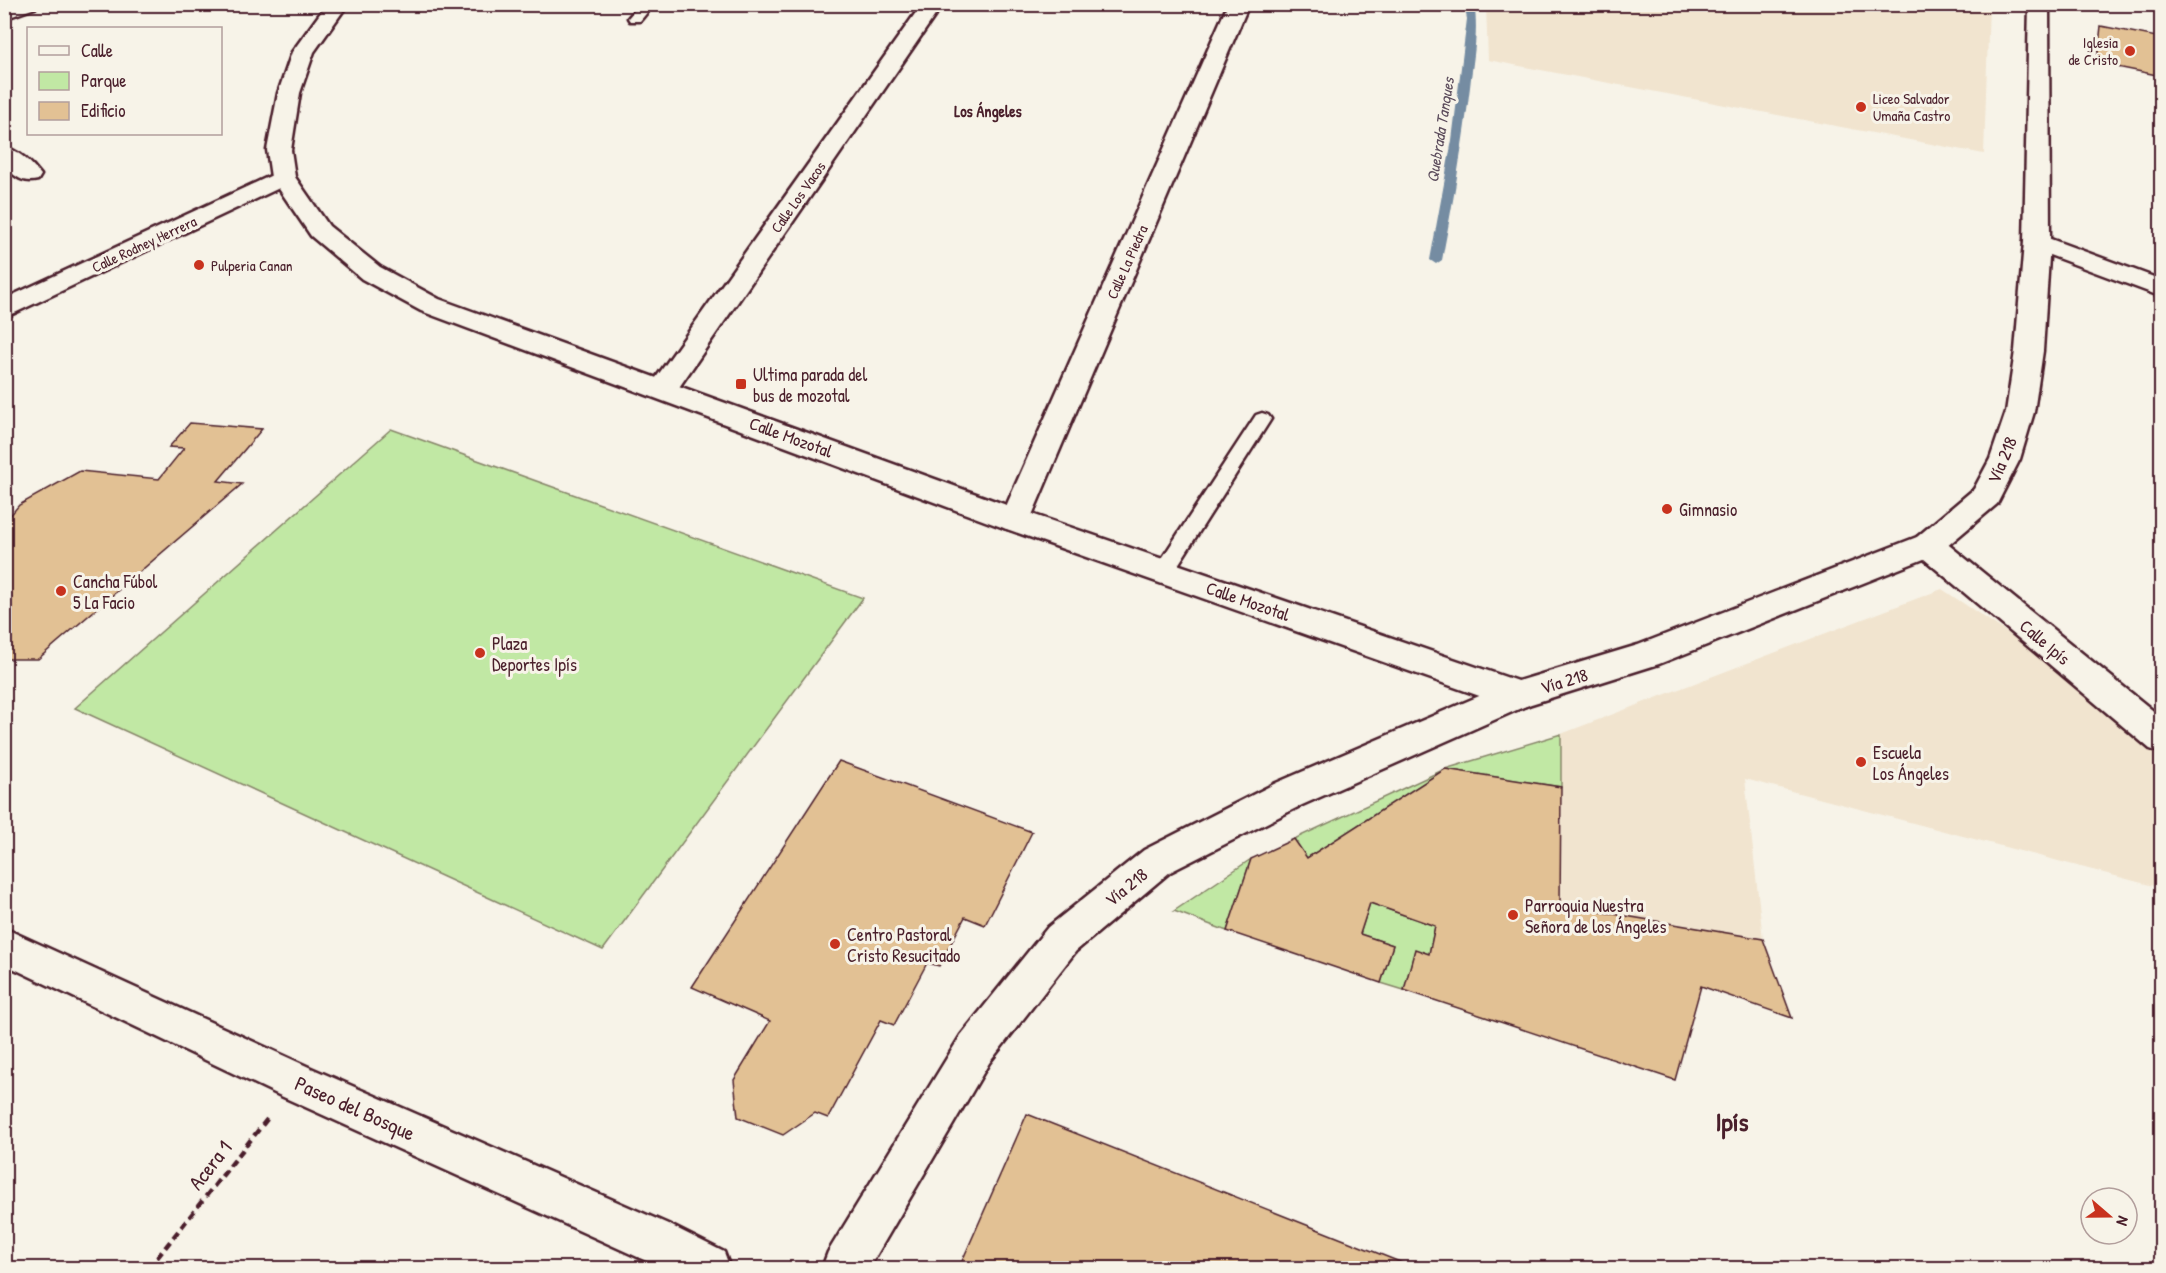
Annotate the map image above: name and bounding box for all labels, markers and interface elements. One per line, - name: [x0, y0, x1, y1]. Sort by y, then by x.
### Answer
- legend: [27, 27, 222, 135]
- place label: Iglesia de Cristo: [2068, 32, 2118, 70]
- text: Calle: [81, 38, 113, 63]
- marker: Iglesia de Cristo: [2123, 44, 2137, 58]
- text: Parque: [81, 68, 126, 93]
- water label: Quebrada Tanques: [1421, 74, 1459, 184]
- place label: Liceo Salvador Umaña Castro: [1873, 88, 1950, 126]
- text: Edificio: [81, 98, 125, 123]
- district label: Los Ángeles: [954, 100, 1023, 123]
- marker: Liceo Salvador Umaña Castro: [1854, 100, 1868, 114]
- street label: Calle Los Vacos: [766, 157, 830, 237]
- street label: Calle Rodney Herrera: [88, 210, 200, 277]
- street label: Calle La Piedra: [1101, 222, 1153, 302]
- place label: Pulperia Canan: [211, 255, 293, 276]
- marker: Pulperia Canan: [192, 258, 206, 272]
- place label: Ultima parada del bus de mozotal: [753, 362, 867, 408]
- marker: Ultima parada del bus de mozotal: [734, 377, 748, 391]
- street label: Calle Mozotal: [746, 410, 836, 464]
- street label: Vía 218: [1981, 433, 2023, 487]
- place label: Gimnasio: [1679, 497, 1737, 522]
- marker: Gimnasio: [1660, 502, 1674, 516]
- place label: Cancha Fúbol 5 La Facio: [73, 569, 157, 615]
- street label: Calle Mozotal: [1203, 575, 1293, 627]
- marker: Cancha Fúbol 5 La Facio: [54, 584, 68, 598]
- street label: Calle Ipís: [2014, 613, 2076, 671]
- place label: Plaza Deportes Ipís: [492, 631, 577, 677]
- marker: Plaza Deportes Ipís: [473, 646, 487, 660]
- street label: Vía 218: [1537, 662, 1591, 700]
- place label: Escuela Los Ángeles: [1873, 740, 1949, 786]
- marker: Escuela Los Ángeles: [1854, 755, 1868, 769]
- street label: Vía 218: [1099, 862, 1153, 912]
- place label: Parroquia Nuestra Señora de los Ángeles: [1525, 893, 1666, 939]
- marker: Parroquia Nuestra Señora de los Ángeles: [1506, 908, 1520, 922]
- place label: Centro Pastoral Cristo Resucitado: [847, 922, 960, 968]
- marker: Centro Pastoral Cristo Resucitado: [828, 937, 842, 951]
- street label: Paseo del Bosque: [290, 1069, 420, 1147]
- district label: Ipís: [1715, 1104, 1749, 1140]
- street label: Acera 1: [181, 1134, 239, 1196]
- north arrow: [2079, 1186, 2139, 1246]
- text: N: [2111, 1213, 2135, 1229]

